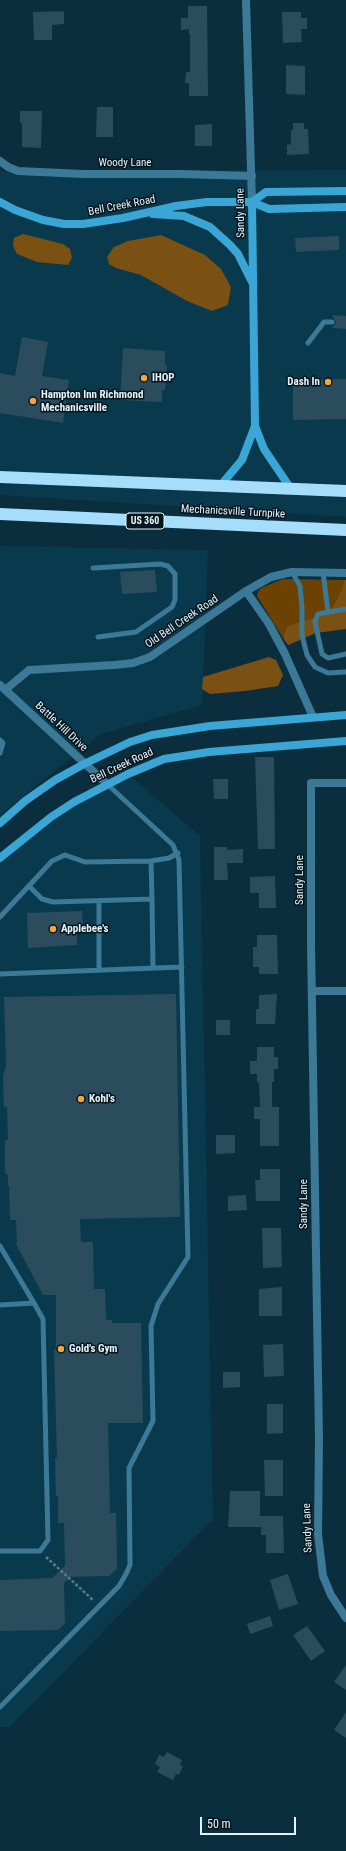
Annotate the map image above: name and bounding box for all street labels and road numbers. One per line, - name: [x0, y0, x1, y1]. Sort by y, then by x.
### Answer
- street label: Woody Lane: [99, 156, 151, 170]
- street label: Sandy Lane: [234, 188, 248, 238]
- street label: Bell Creek Road: [87, 193, 157, 219]
- street label: Mechanicsville Turnpike: [181, 503, 285, 521]
- road number: US 360: [126, 513, 164, 529]
- street label: Old Bell Creek Road: [143, 593, 221, 651]
- street label: Battle Hill Drive: [32, 699, 90, 755]
- street label: Bell Creek Road: [88, 746, 156, 786]
- street label: Sandy Lane: [293, 855, 307, 905]
- street label: Sandy Lane: [297, 1179, 311, 1229]
- street label: Sandy Lane: [301, 1503, 315, 1553]

